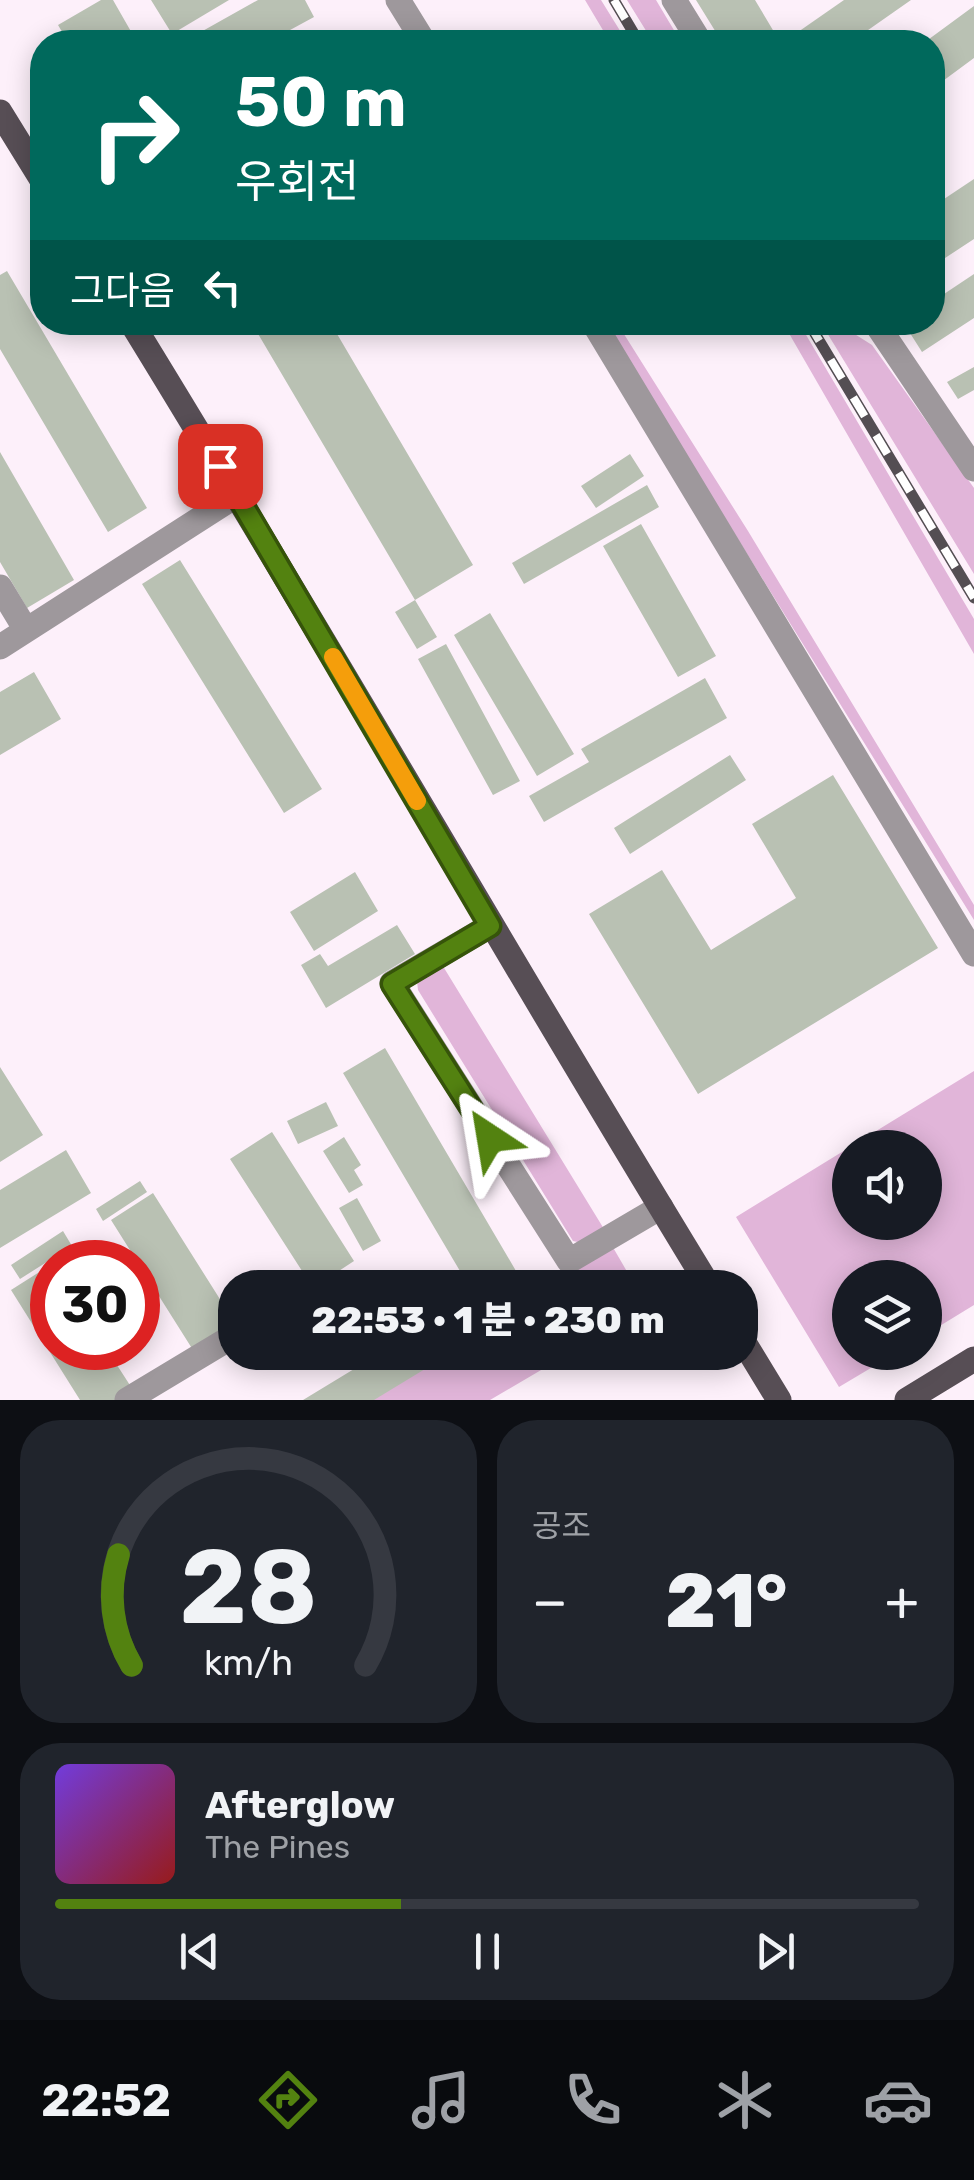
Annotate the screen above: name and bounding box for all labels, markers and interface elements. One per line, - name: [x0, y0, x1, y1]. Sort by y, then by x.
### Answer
- text: 50 m: [235, 61, 407, 144]
- icon: right: [70, 70, 200, 200]
- text: 우회전: [235, 155, 359, 208]
- icon: left: [195, 260, 250, 315]
- text: 그다음: [70, 268, 175, 314]
- pin: [178, 424, 263, 509]
- icon: arrive: [193, 439, 248, 494]
- position arrow: [438, 1086, 542, 1190]
- map controls: [832, 1130, 942, 1370]
- button: sound: [832, 1130, 942, 1240]
- speed limit sign: 30: [30, 1240, 160, 1370]
- button: layers: [832, 1260, 942, 1370]
- text: 22:53 · 1 분 · 230 m: [311, 1297, 665, 1343]
- text: 공조: [532, 1507, 591, 1545]
- text: 28: [179, 1526, 318, 1649]
- text: 21°: [665, 1557, 787, 1646]
- text: −: [532, 1569, 568, 1634]
- text: +: [885, 1569, 919, 1634]
- text: km/h: [204, 1642, 293, 1684]
- text: Afterglow: [205, 1782, 395, 1828]
- text: The Pines: [205, 1828, 350, 1866]
- icon: previous: [172, 1924, 227, 1979]
- icon: pause: [460, 1924, 515, 1979]
- icon: next: [748, 1924, 803, 1979]
- icon: directions: [253, 2065, 323, 2135]
- icon: music: [406, 2065, 476, 2135]
- icon: phone: [558, 2065, 628, 2135]
- icon: climate: [710, 2065, 780, 2135]
- icon: car: [863, 2065, 933, 2135]
- text: 22:52: [41, 2074, 171, 2127]

